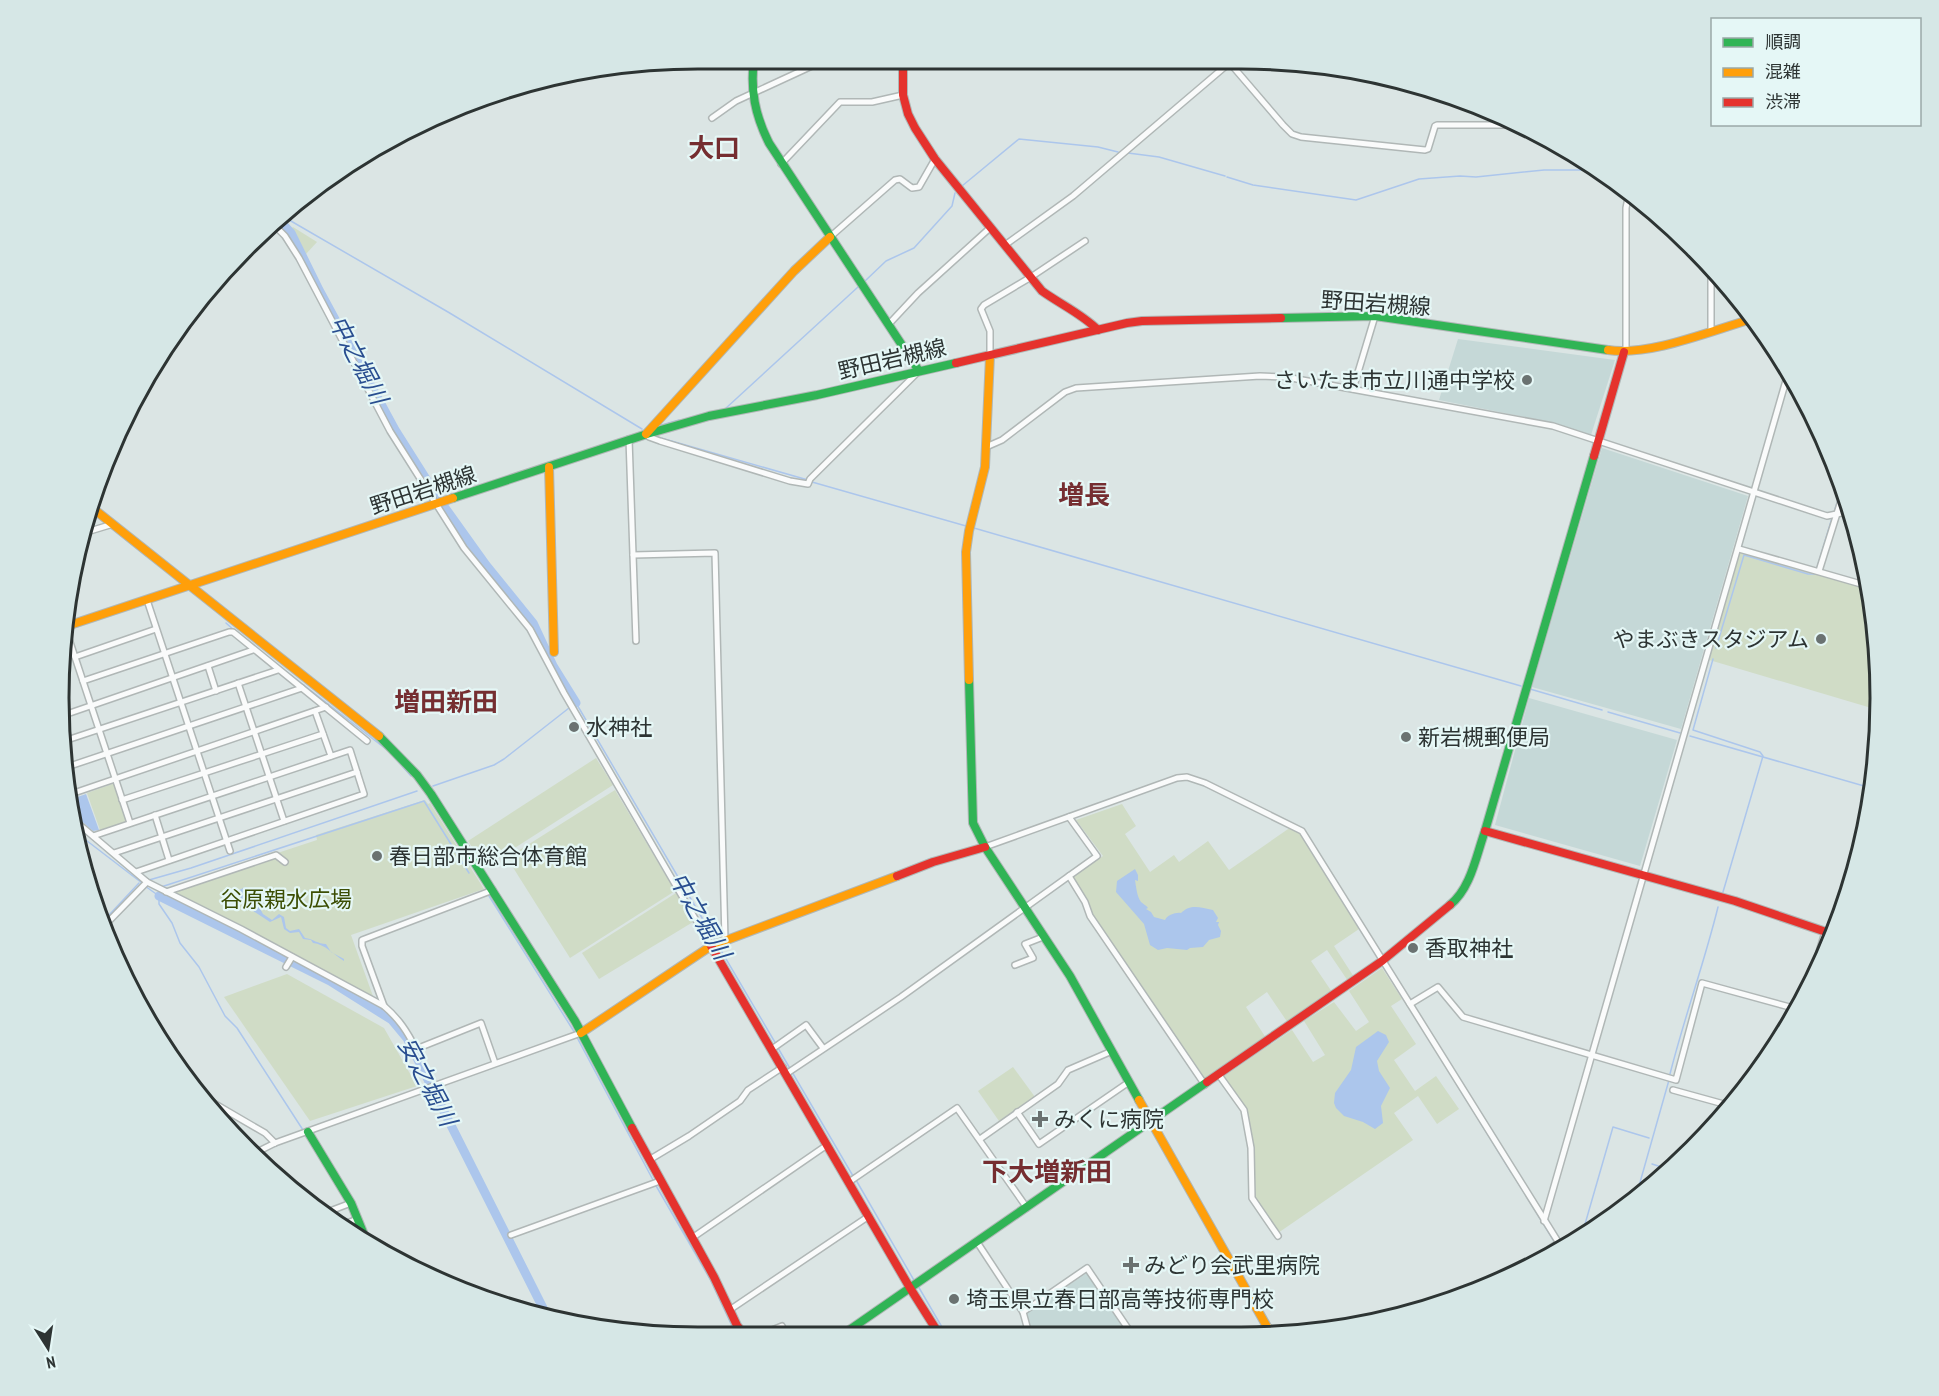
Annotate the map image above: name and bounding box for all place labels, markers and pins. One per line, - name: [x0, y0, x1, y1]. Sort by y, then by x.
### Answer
- place label: さいたま市立川通中学校: [1274, 366, 1515, 394]
- marker: さいたま市立川通中学校: [1520, 373, 1534, 387]
- place label: やまぶきスタジアム: [1613, 625, 1809, 653]
- marker: やまぶきスタジアム: [1814, 632, 1828, 646]
- place label: 水神社: [586, 713, 652, 741]
- marker: 水神社: [567, 720, 581, 734]
- place label: 新岩槻郵便局: [1418, 723, 1550, 751]
- marker: 新岩槻郵便局: [1399, 730, 1413, 744]
- place label: 春日部市総合体育館: [389, 842, 587, 870]
- marker: 春日部市総合体育館: [370, 849, 384, 863]
- place label: 香取神社: [1425, 934, 1513, 962]
- marker: 香取神社: [1406, 941, 1420, 955]
- place label: みくに病院: [1054, 1105, 1164, 1133]
- marker: みくに病院: [1031, 1110, 1049, 1128]
- place label: みどり会武里病院: [1144, 1251, 1320, 1279]
- marker: みどり会武里病院: [1122, 1256, 1140, 1274]
- place label: 埼玉県立春日部高等技術専門校: [966, 1285, 1274, 1313]
- marker: 埼玉県立春日部高等技術専門校: [947, 1292, 961, 1306]

